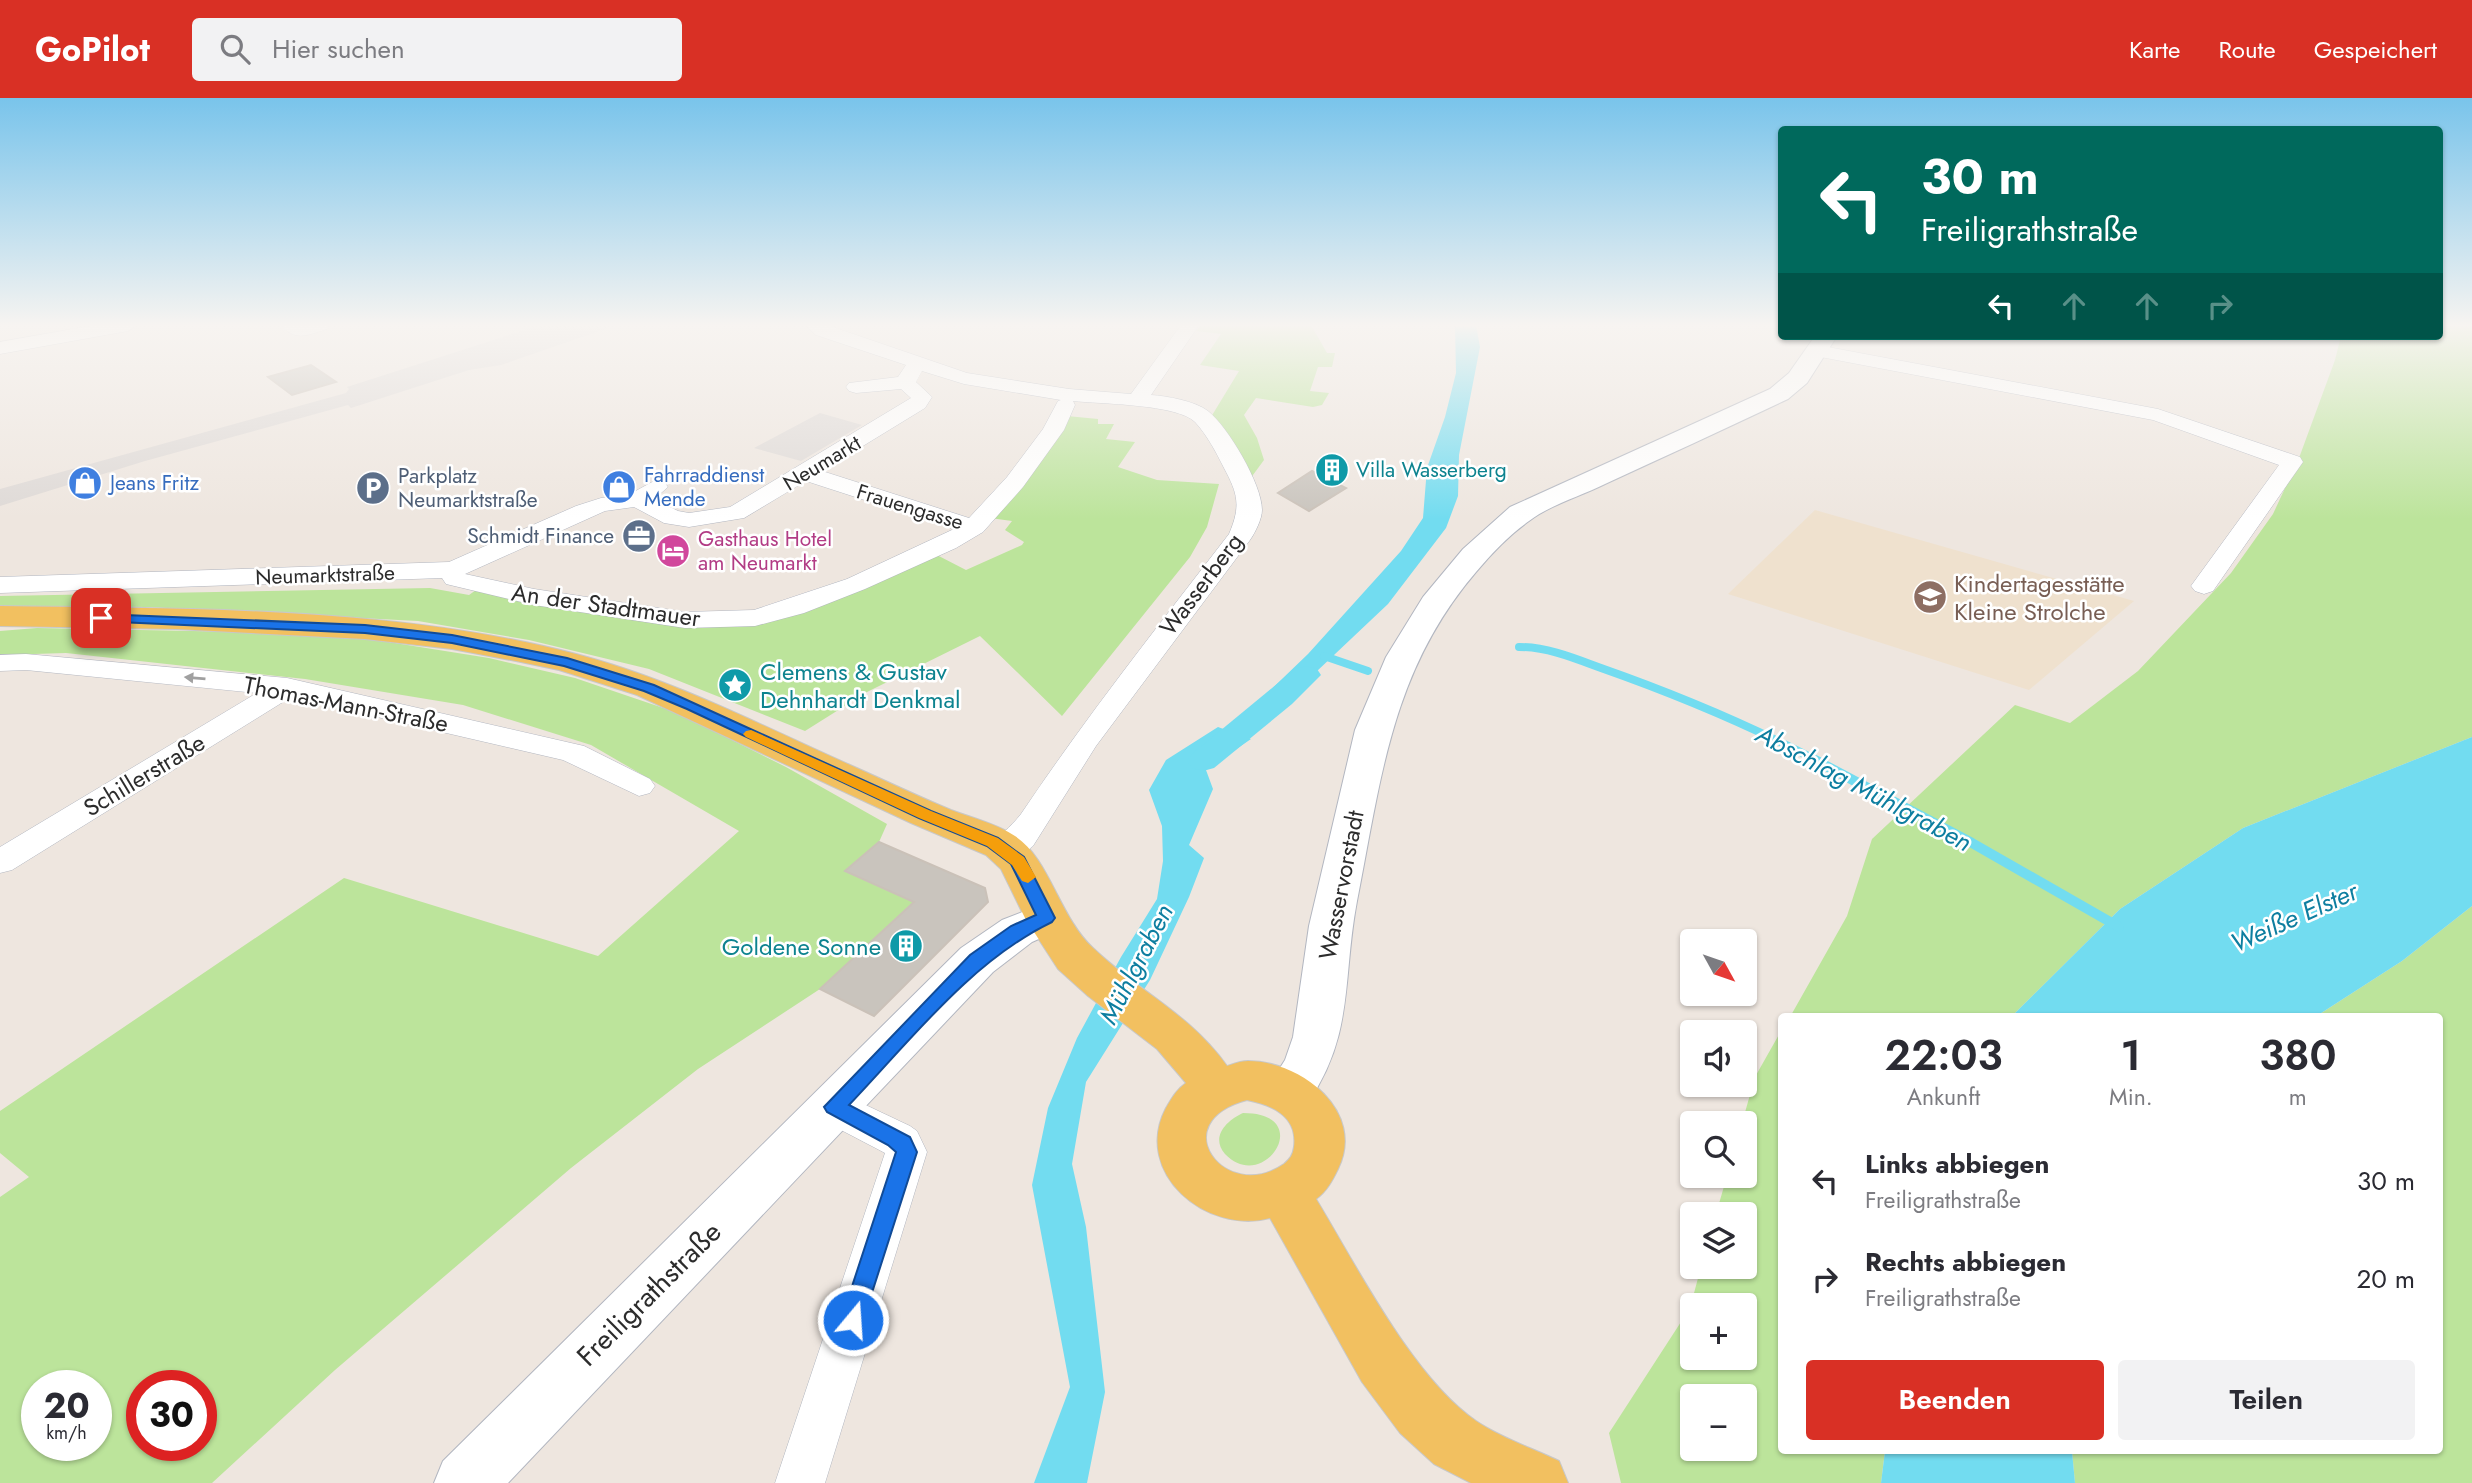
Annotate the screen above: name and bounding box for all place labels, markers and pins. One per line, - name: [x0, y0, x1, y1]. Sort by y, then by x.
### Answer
- building icon: Villa Wasserberg: [1313, 451, 1351, 489]
- place label: Villa Wasserberg: [1356, 455, 1507, 485]
- place label: Fahrraddienst Mende: [644, 460, 764, 514]
- place label: Parkplatz Neumarktstraße: [398, 461, 538, 515]
- shop icon: Jeans Fritz: [66, 464, 104, 502]
- place label: Jeans Fritz: [107, 468, 200, 498]
- shop icon: Fahrraddienst Mende: [600, 468, 638, 506]
- parking icon: Parkplatz Neumarktstraße: [354, 469, 392, 507]
- office icon: Schmidt Finance: [620, 517, 658, 555]
- place label: Schmidt Finance: [467, 521, 614, 551]
- place label: Gasthaus Hotel am Neumarkt: [698, 524, 832, 578]
- hotel icon: Gasthaus Hotel am Neumarkt: [654, 532, 692, 570]
- place label: Kindertagesstätte Kleine Strolche: [1954, 566, 2125, 629]
- school or university icon: Kindertagesstätte Kleine Strolche: [1911, 578, 1949, 616]
- pin: [71, 588, 131, 648]
- place label: Clemens & Gustav Dehnhardt Denkmal: [760, 654, 961, 717]
- place icon: Clemens & Gustav Dehnhardt Denkmal: [716, 666, 754, 704]
- building icon: Goldene Sonne: [887, 927, 925, 965]
- place label: Goldene Sonne: [722, 929, 881, 964]

